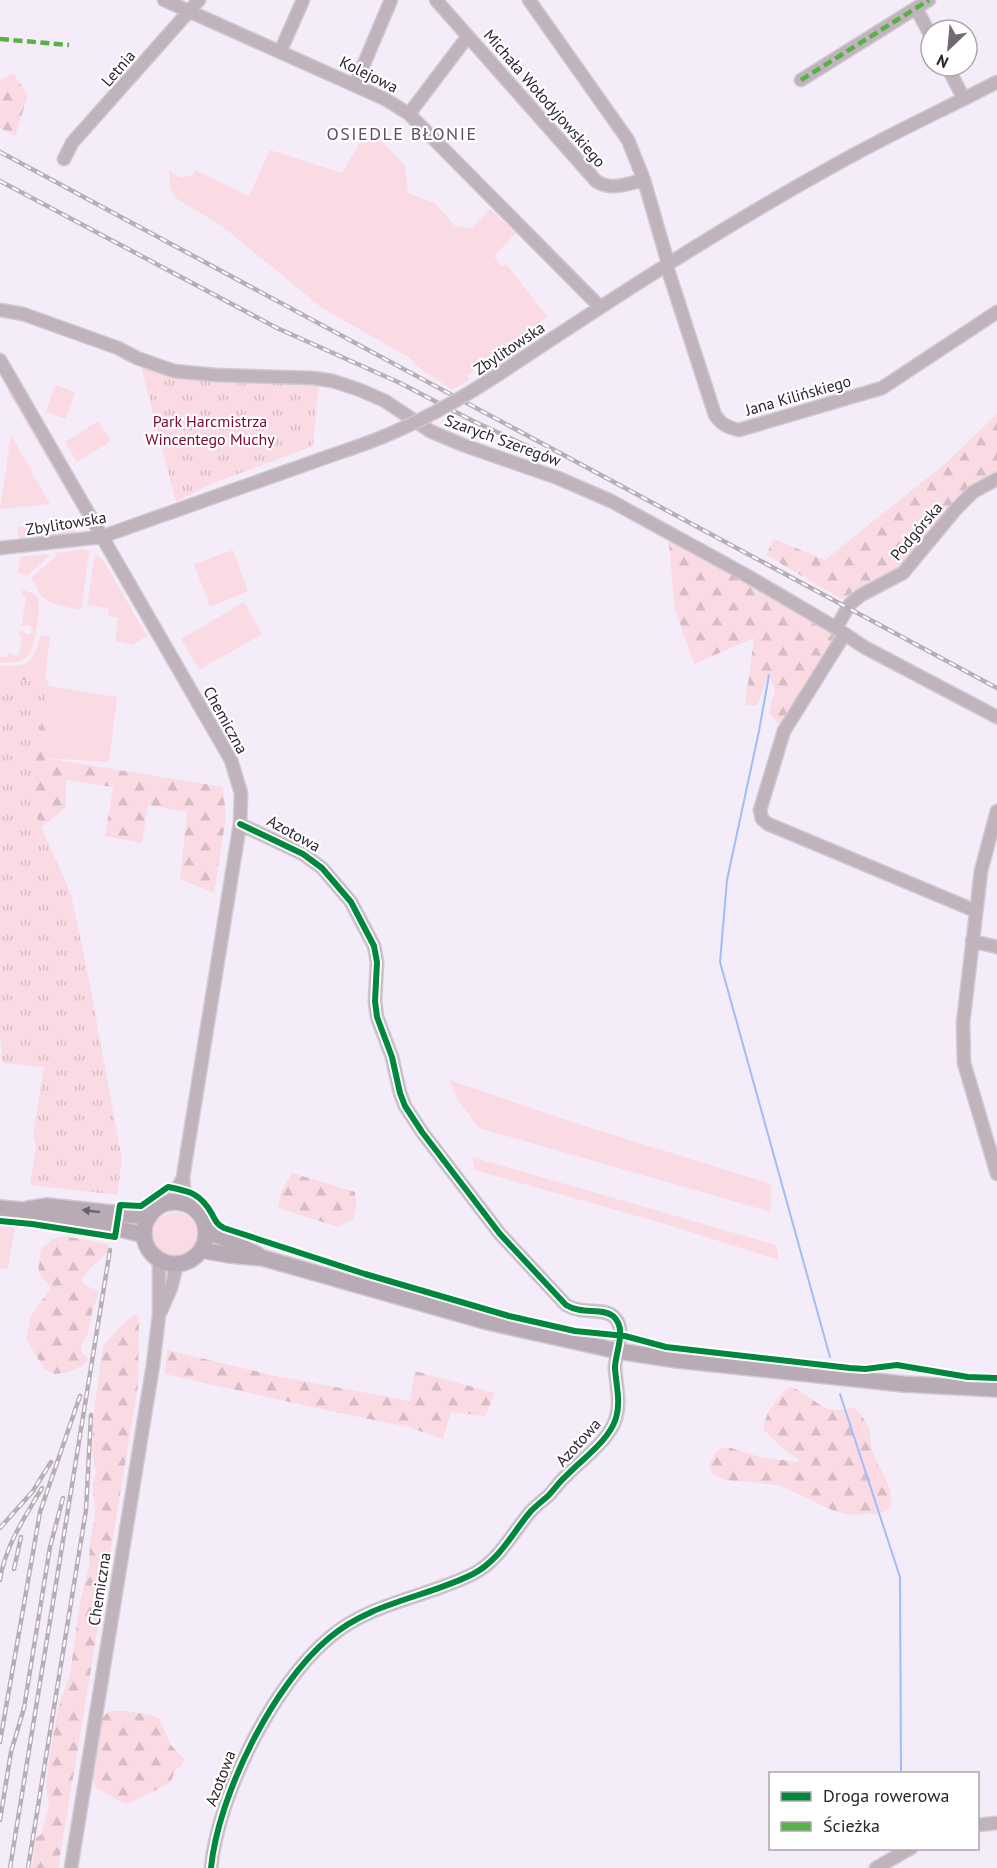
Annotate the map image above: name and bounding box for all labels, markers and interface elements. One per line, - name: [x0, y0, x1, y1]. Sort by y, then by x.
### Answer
- north arrow: [919, 18, 979, 78]
- street label: Michała Wołodyjowskiego: [480, 25, 610, 171]
- street label: Letnia: [97, 46, 139, 90]
- text: N: [933, 50, 952, 73]
- street label: Kolejowa: [336, 51, 402, 97]
- district label: OSIEDLE BŁONIE: [326, 122, 478, 145]
- street label: Zbylitowska: [470, 317, 548, 379]
- street label: Jana Kilińskiego: [742, 370, 853, 420]
- street label: Szarych Szeregów: [442, 410, 564, 470]
- park label: Park Harcmistrza Wincentego Muchy: [145, 411, 275, 449]
- street label: Podgórska: [886, 498, 946, 564]
- street label: Zbylitowska: [24, 507, 108, 539]
- street label: Chemiczna: [199, 683, 253, 757]
- street label: Azotowa: [264, 810, 324, 856]
- one-way arrow: [81, 1206, 100, 1215]
- street label: Azotowa: [551, 1414, 605, 1470]
- street label: Chemiczna: [83, 1551, 115, 1627]
- street label: Azotowa: [200, 1747, 240, 1809]
- legend: [769, 1772, 979, 1850]
- text: Droga rowerowa: [823, 1784, 949, 1807]
- text: Ścieżka: [823, 1814, 880, 1837]

